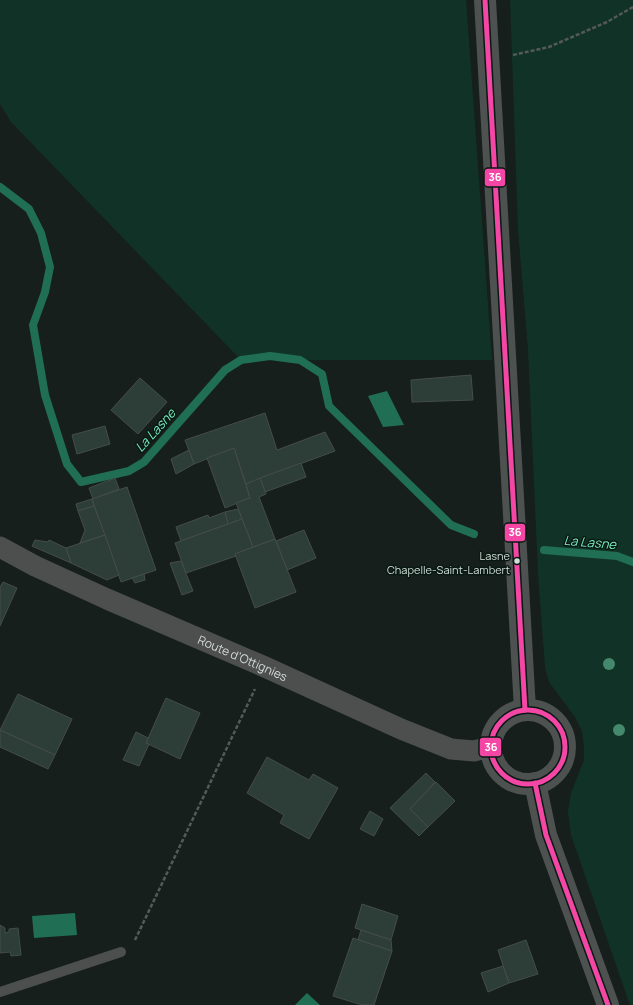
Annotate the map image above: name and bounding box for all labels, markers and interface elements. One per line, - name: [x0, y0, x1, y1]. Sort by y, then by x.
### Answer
- line badge: 36: [484, 168, 506, 187]
- text: 36: [488, 169, 502, 184]
- water label: La Lasne: [131, 403, 180, 456]
- line badge: 36: [504, 523, 526, 542]
- text: 36: [508, 524, 522, 539]
- water label: La Lasne: [563, 531, 618, 553]
- place label: Lasne Chapelle-Saint-Lambert: [387, 548, 511, 577]
- marker: Lasne Chapelle-Saint-Lambert: [512, 556, 522, 566]
- street label: Route d'Ottignies: [195, 631, 290, 685]
- line badge: 36: [479, 737, 502, 757]
- text: 36: [484, 739, 498, 754]

